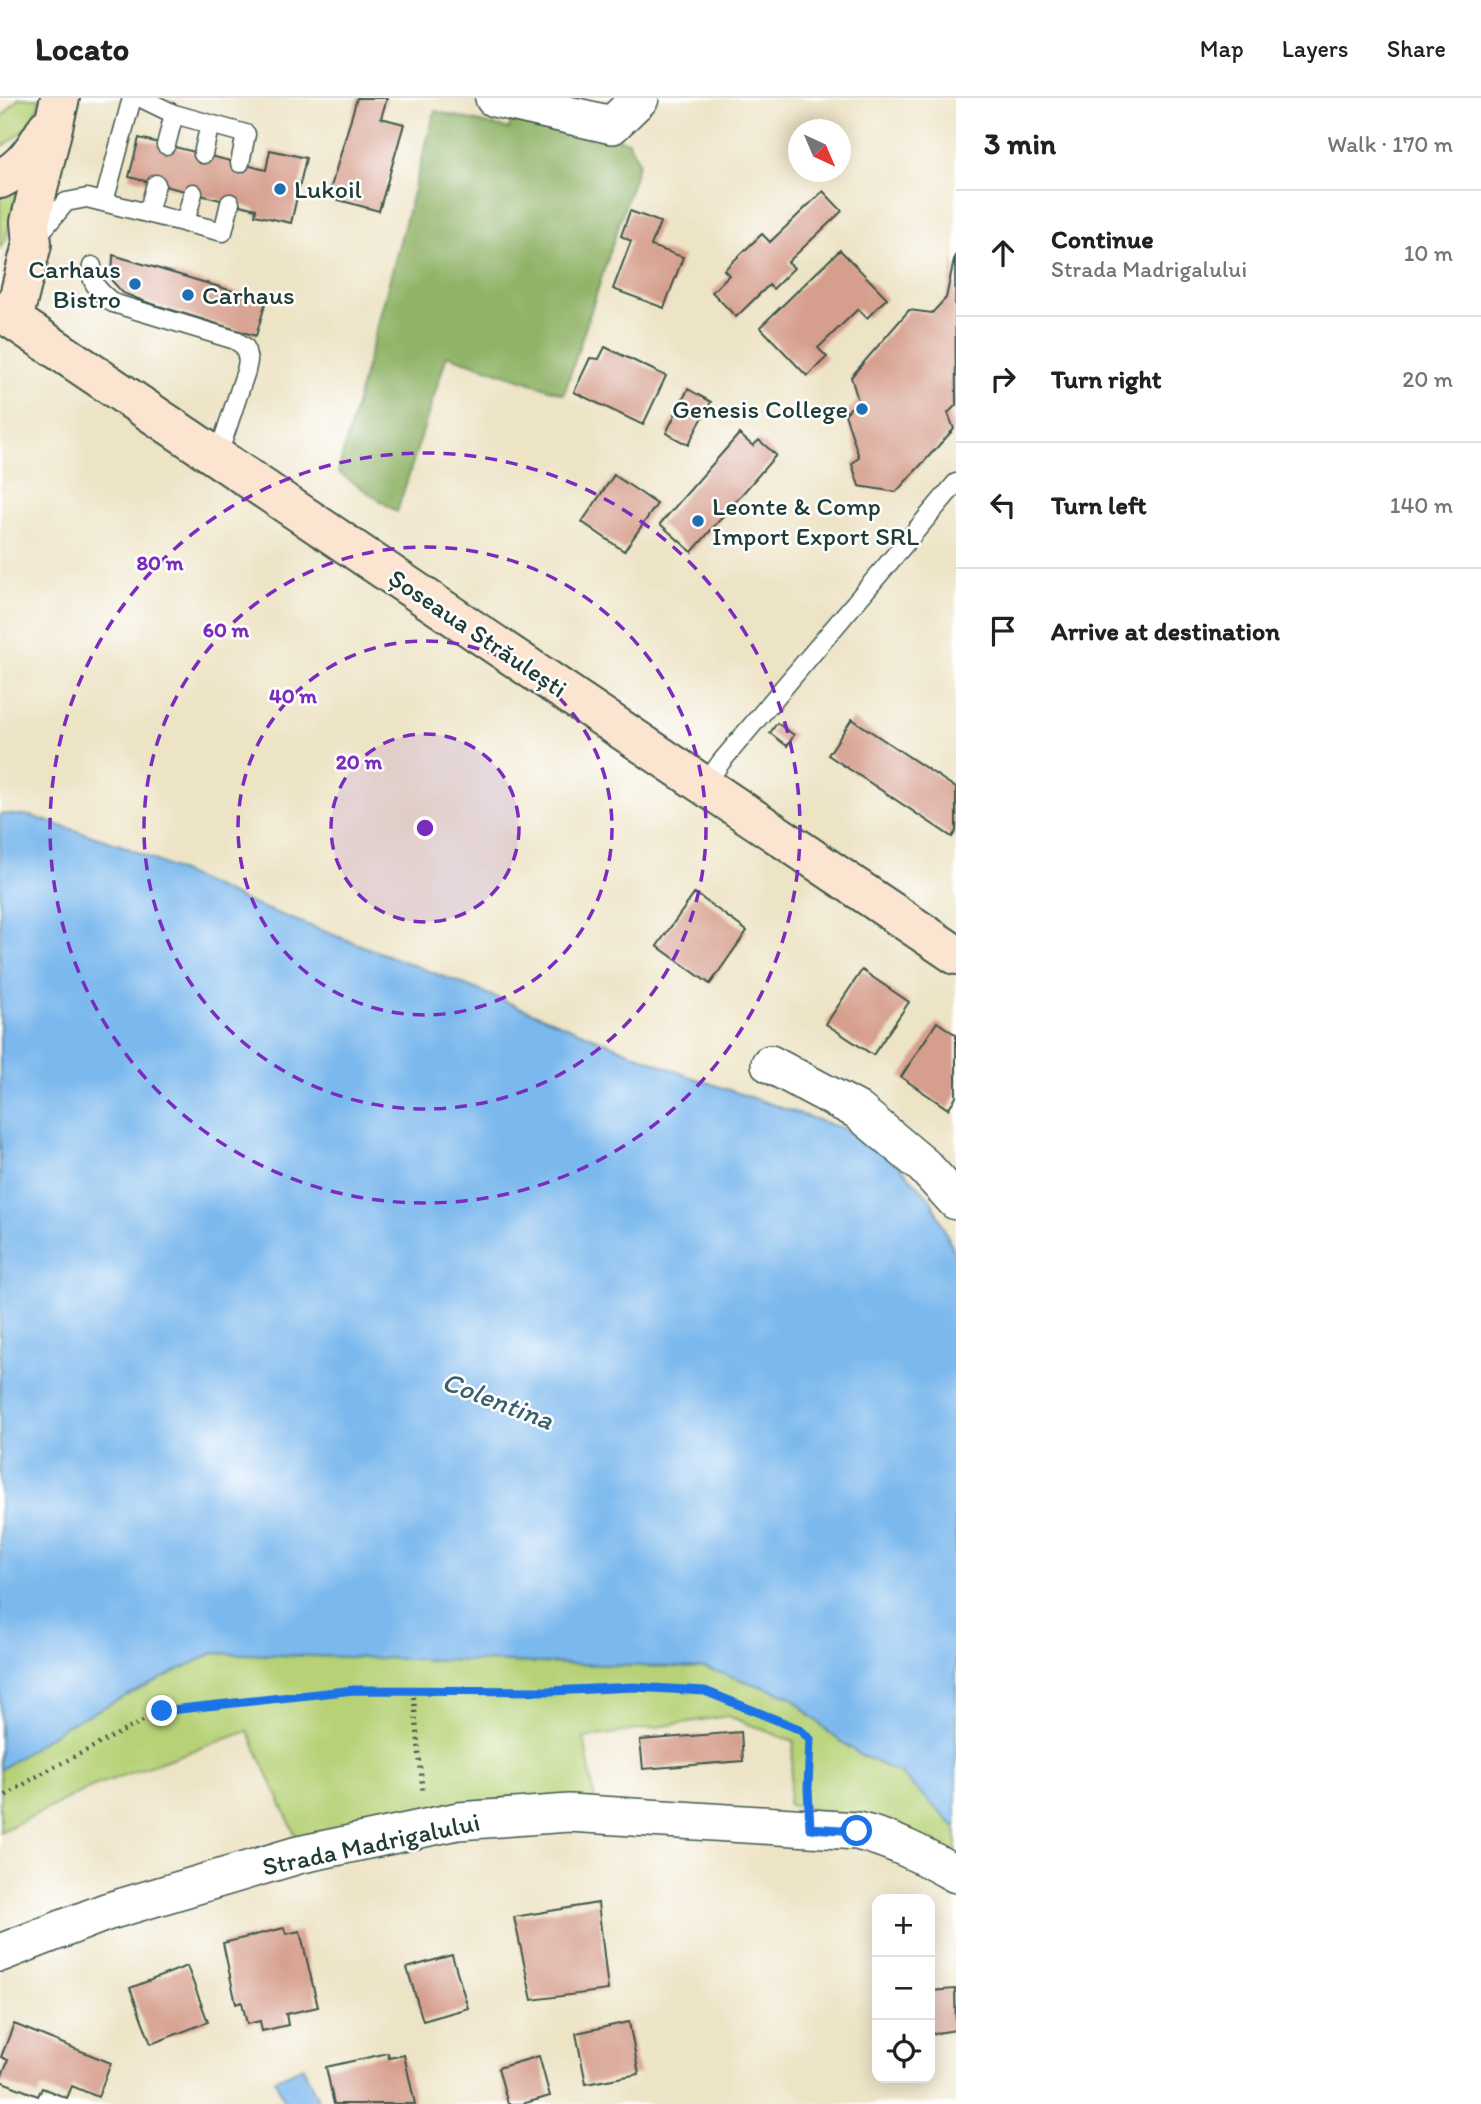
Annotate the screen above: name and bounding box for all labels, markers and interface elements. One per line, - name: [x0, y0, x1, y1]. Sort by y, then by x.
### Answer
- text: Locato: [35, 29, 129, 68]
- text: Map: [1200, 34, 1244, 63]
- text: Layers: [1282, 34, 1349, 63]
- text: Share: [1387, 34, 1446, 63]
- north arrow: [788, 119, 851, 182]
- text: 3 min: [984, 125, 1056, 162]
- text: Walk · 170 m: [1327, 130, 1453, 158]
- place label: Lukoil: [294, 173, 362, 205]
- marker: Lukoil: [272, 181, 288, 197]
- text: Continue: [1051, 223, 1154, 255]
- icon: ahead: [984, 234, 1022, 272]
- text: 10 m: [1404, 239, 1453, 267]
- place label: Carhaus Bistro: [28, 253, 121, 315]
- text: Strada Madrigalului: [1051, 255, 1247, 283]
- marker: Carhaus Bistro: [127, 276, 143, 292]
- place label: Carhaus: [202, 279, 295, 311]
- marker: Carhaus: [180, 287, 196, 303]
- icon: right: [984, 360, 1022, 398]
- text: Turn right: [1051, 363, 1162, 395]
- text: 20 m: [1402, 365, 1453, 393]
- place label: Genesis College: [672, 393, 848, 425]
- marker: Genesis College: [854, 401, 870, 417]
- icon: left: [984, 486, 1022, 524]
- text: Turn left: [1051, 489, 1147, 521]
- place label: Leonte & Comp Import Export SRL: [712, 490, 919, 552]
- text: 140 m: [1390, 491, 1453, 519]
- marker: Leonte & Comp Import Export SRL: [690, 513, 706, 529]
- text: 80 m: [137, 550, 184, 575]
- street label: Șoseaua Străulești: [383, 561, 573, 705]
- icon: arrive: [984, 612, 1022, 650]
- text: Arrive at destination: [1051, 615, 1280, 647]
- text: 60 m: [203, 617, 250, 642]
- text: 40 m: [269, 683, 317, 708]
- text: 20 m: [336, 749, 383, 774]
- centre of rings: [413, 816, 437, 840]
- water label: Colentina: [438, 1363, 559, 1437]
- route end: [146, 1695, 177, 1726]
- street label: Strada Madrigalului: [259, 1805, 483, 1883]
- route start: [841, 1815, 872, 1846]
- map controls: [872, 1894, 935, 2083]
- button: +: [872, 1894, 935, 1957]
- button: −: [872, 1957, 935, 2020]
- button: locate: [872, 2020, 935, 2083]

